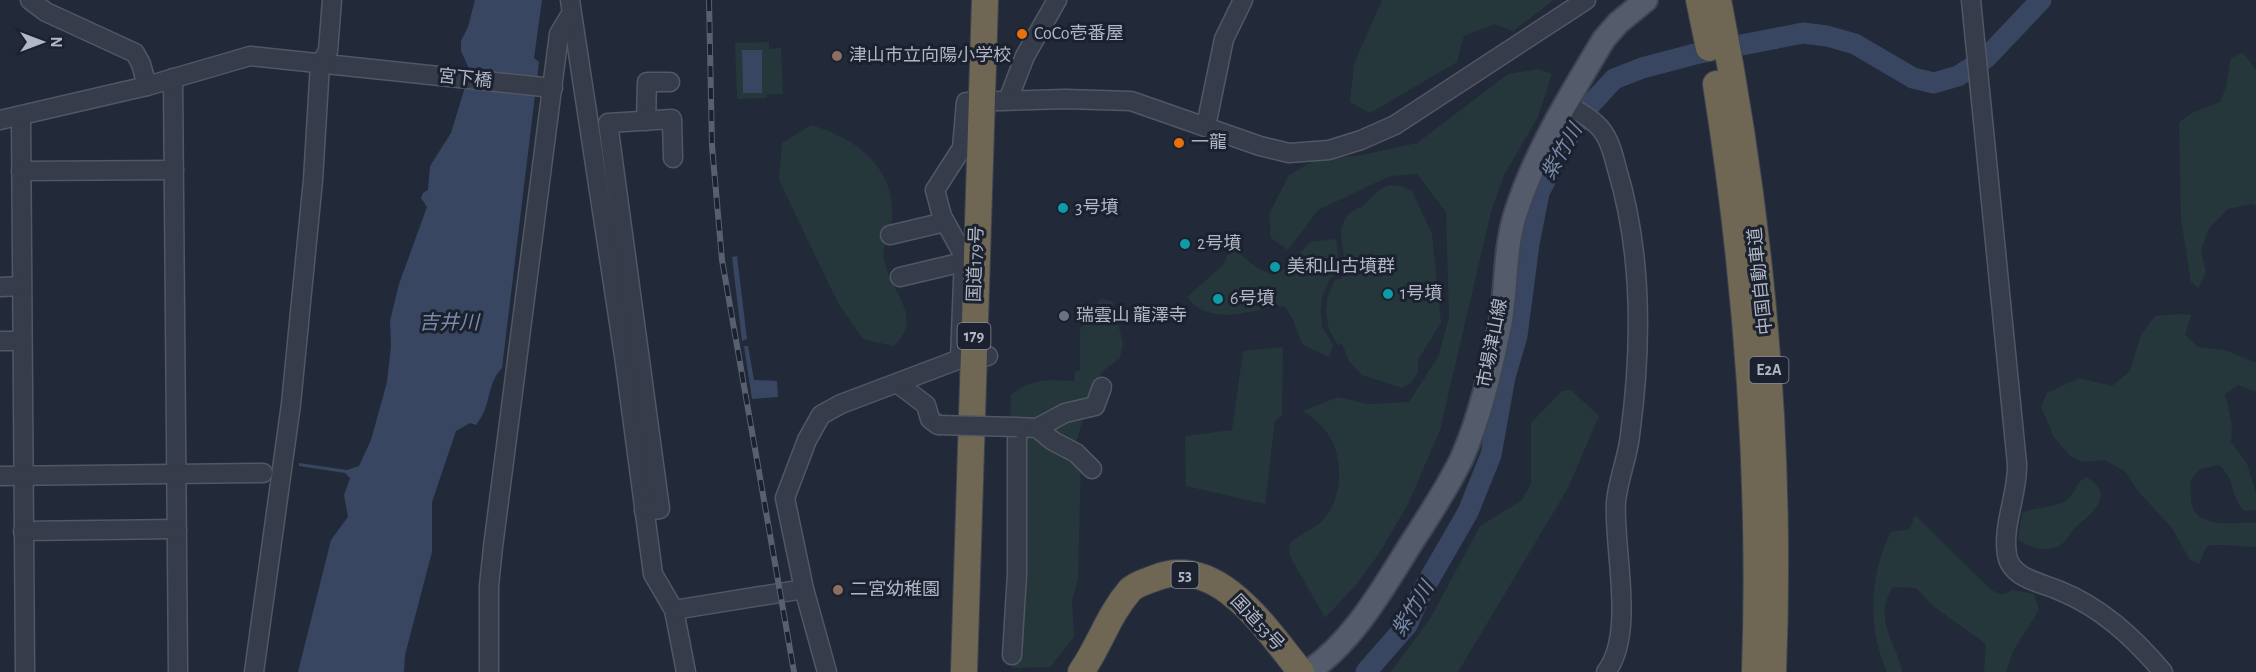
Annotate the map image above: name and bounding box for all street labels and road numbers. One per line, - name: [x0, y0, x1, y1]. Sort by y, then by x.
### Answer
- street label: 宮下橋: [437, 66, 493, 91]
- street label: 国道179号: [964, 226, 986, 302]
- street label: 中国自動車道: [1744, 226, 1776, 336]
- street label: 市場津山線: [1474, 297, 1510, 389]
- road number: 179: [958, 323, 990, 349]
- road number: E2A: [1750, 357, 1788, 383]
- road number: 53: [1172, 562, 1198, 588]
- street label: 国道53号: [1227, 590, 1289, 654]

